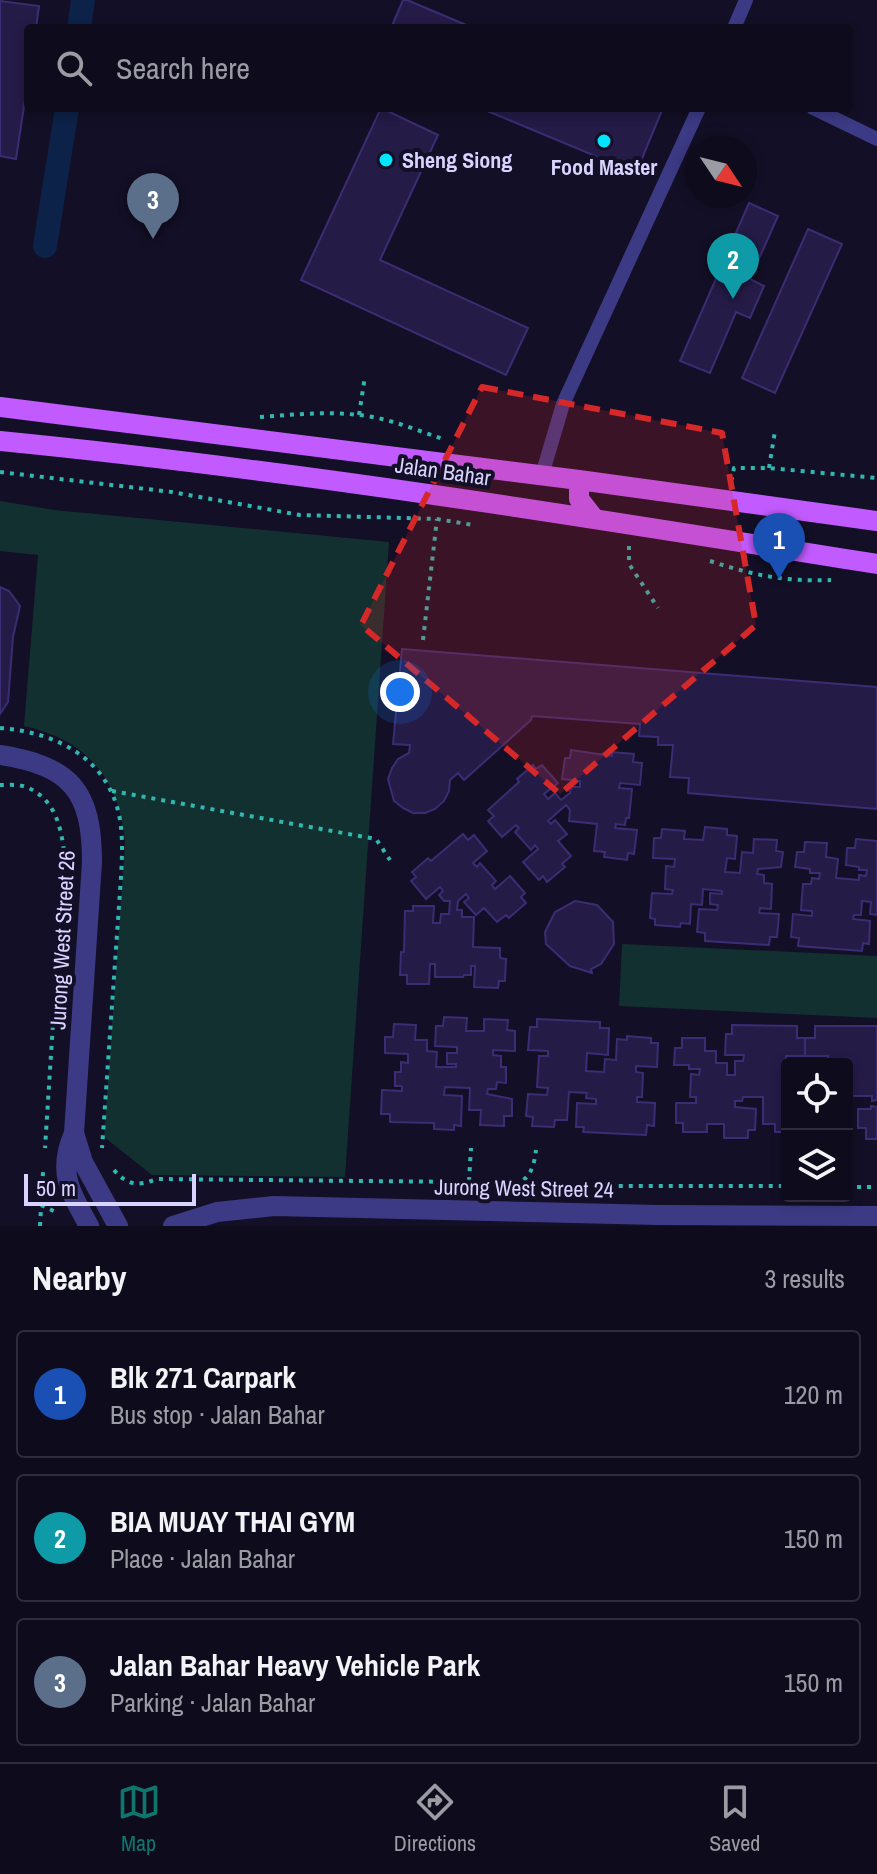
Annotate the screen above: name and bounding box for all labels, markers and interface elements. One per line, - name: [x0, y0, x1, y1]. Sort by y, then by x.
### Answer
- search box: [24, 24, 853, 112]
- icon: search: [52, 46, 96, 90]
- text: Search here: [116, 48, 250, 88]
- marker: Food Master: [595, 132, 613, 150]
- north arrow: [685, 136, 757, 208]
- place label: Sheng Siong: [402, 145, 512, 175]
- marker: Sheng Siong: [377, 151, 395, 169]
- place label: Food Master: [551, 152, 657, 182]
- pin: 3: [127, 173, 179, 239]
- pin: 2: [707, 233, 759, 299]
- street label: Jalan Bahar: [393, 449, 493, 493]
- pin: 1: [753, 513, 805, 579]
- your location: [380, 672, 420, 712]
- street label: Jurong West Street 26: [42, 850, 82, 1030]
- map controls: [781, 1058, 853, 1202]
- button: locate: [781, 1058, 853, 1130]
- button: layers: [781, 1130, 853, 1202]
- scale bar: [24, 1170, 196, 1206]
- street label: Jurong West Street 24: [434, 1171, 614, 1205]
- text: 50 m: [36, 1173, 76, 1203]
- text: Nearby: [32, 1255, 127, 1301]
- text: 3 results: [764, 1261, 845, 1296]
- text: Blk 271 Carpark: [110, 1357, 296, 1397]
- text: 1: [54, 1377, 66, 1412]
- text: 120 m: [784, 1377, 843, 1412]
- text: Bus stop · Jalan Bahar: [110, 1397, 325, 1432]
- text: BIA MUAY THAI GYM: [110, 1501, 355, 1541]
- text: 2: [54, 1521, 66, 1556]
- text: 150 m: [784, 1521, 843, 1556]
- text: Place · Jalan Bahar: [110, 1541, 295, 1576]
- text: Jalan Bahar Heavy Vehicle Park: [110, 1645, 480, 1685]
- text: 3: [54, 1665, 66, 1700]
- text: 150 m: [784, 1665, 843, 1700]
- text: Parking · Jalan Bahar: [110, 1685, 315, 1720]
- tab: Map: [117, 1780, 161, 1858]
- tab: Directions: [394, 1780, 476, 1858]
- tab: Saved: [709, 1780, 760, 1858]

